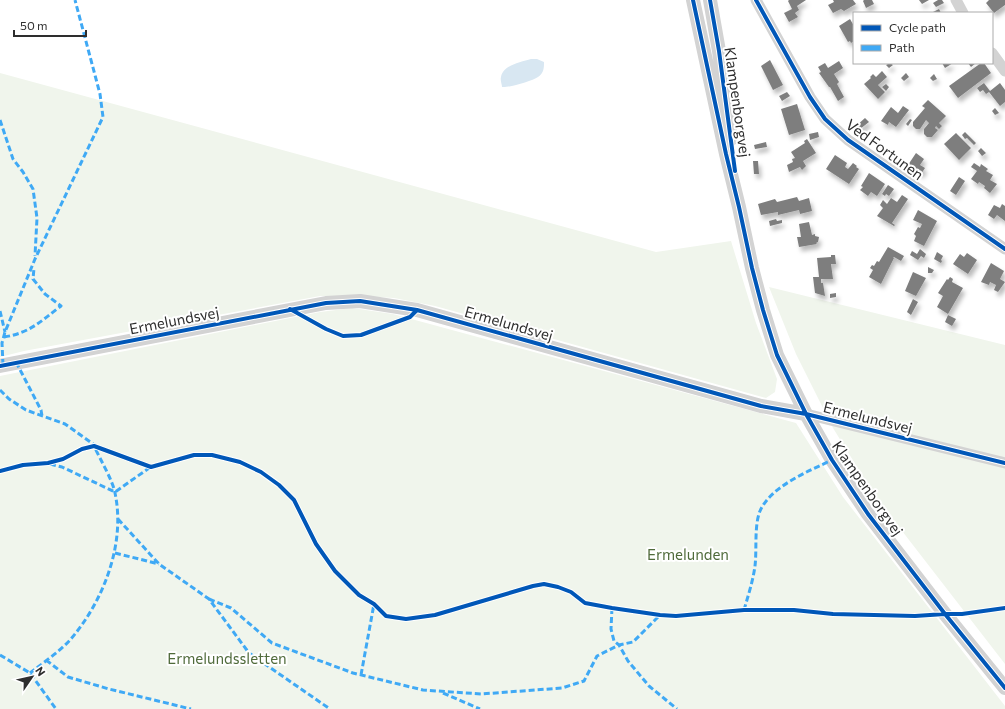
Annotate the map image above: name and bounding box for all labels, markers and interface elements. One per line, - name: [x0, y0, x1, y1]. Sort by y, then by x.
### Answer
- scale bar: [14, 12, 86, 38]
- legend: [853, 12, 993, 64]
- text: 50 m: [20, 18, 48, 32]
- text: Cycle path: [889, 20, 946, 34]
- text: Path: [889, 40, 915, 54]
- street label: Klampenborgvej: [721, 46, 755, 158]
- street label: Ved Fortunen: [843, 115, 927, 183]
- street label: Ermelundsvej: [128, 302, 220, 338]
- street label: Ermelundsvej: [463, 302, 555, 344]
- street label: Ermelundsvej: [822, 397, 914, 437]
- street label: Klampenborgvej: [829, 437, 907, 539]
- park label: Ermelunden: [647, 545, 729, 563]
- park label: Ermelundssletten: [167, 649, 287, 667]
- north arrow: [12, 657, 52, 697]
- text: N: [33, 664, 48, 678]

